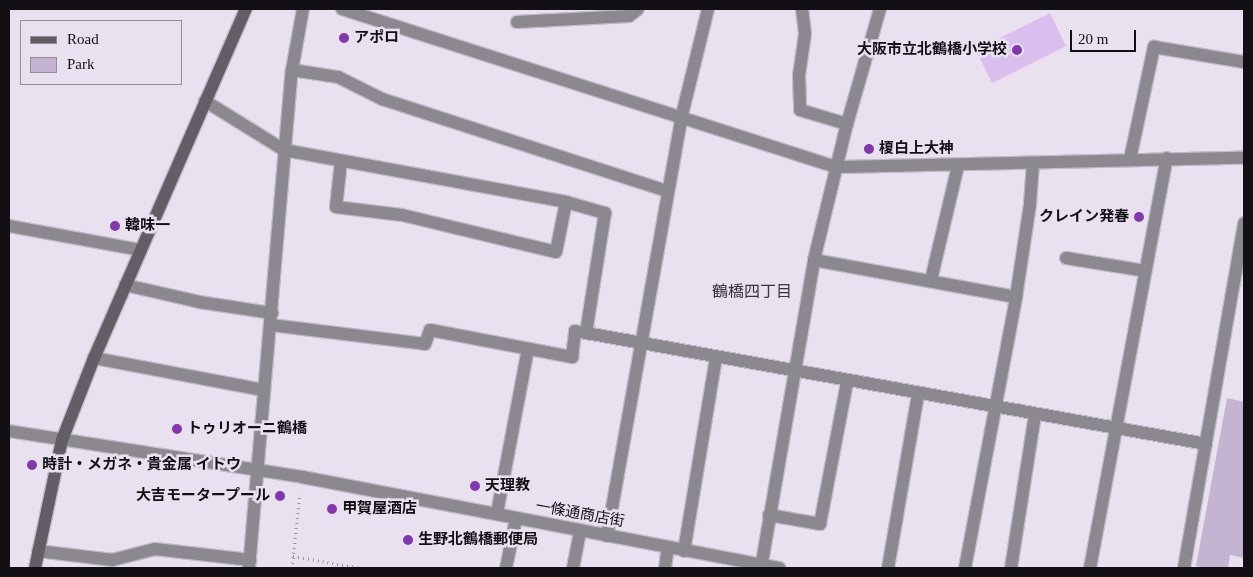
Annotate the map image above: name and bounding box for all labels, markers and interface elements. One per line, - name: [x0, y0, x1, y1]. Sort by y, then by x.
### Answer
- legend: [20, 20, 182, 85]
- scale bar: [1073, 20, 1139, 52]
- place label: アポロ: [354, 29, 399, 47]
- text: Road: [67, 31, 99, 47]
- text: 20 m: [1078, 31, 1108, 47]
- marker: アポロ: [338, 32, 350, 44]
- place label: 大阪市立北鶴橋小学校: [857, 41, 1007, 59]
- marker: 大阪市立北鶴橋小学校: [1011, 44, 1023, 56]
- text: Park: [67, 56, 95, 72]
- place label: 榎白上大神: [879, 140, 954, 158]
- marker: 榎白上大神: [863, 143, 875, 155]
- place label: クレイン発春: [1039, 208, 1129, 226]
- marker: クレイン発春: [1133, 211, 1145, 223]
- place label: 韓味一: [125, 217, 170, 235]
- marker: 韓味一: [109, 220, 121, 232]
- district label: 鶴橋四丁目: [712, 282, 792, 302]
- place label: トゥリオーニ鶴橋: [187, 420, 307, 438]
- marker: トゥリオーニ鶴橋: [171, 423, 183, 435]
- place label: 時計・メガネ・貴金属 イトウ: [42, 456, 241, 474]
- marker: 時計・メガネ・貴金属 イトウ: [26, 459, 38, 471]
- place label: 天理教: [485, 477, 530, 495]
- marker: 天理教: [469, 480, 481, 492]
- place label: 大吉モータープール: [135, 487, 270, 505]
- marker: 大吉モータープール: [274, 490, 286, 502]
- street label: 一條通商店街: [534, 497, 626, 531]
- place label: 甲賀屋酒店: [342, 500, 417, 518]
- marker: 甲賀屋酒店: [326, 503, 338, 515]
- place label: 生野北鶴橋郵便局: [418, 531, 538, 549]
- marker: 生野北鶴橋郵便局: [402, 534, 414, 546]

